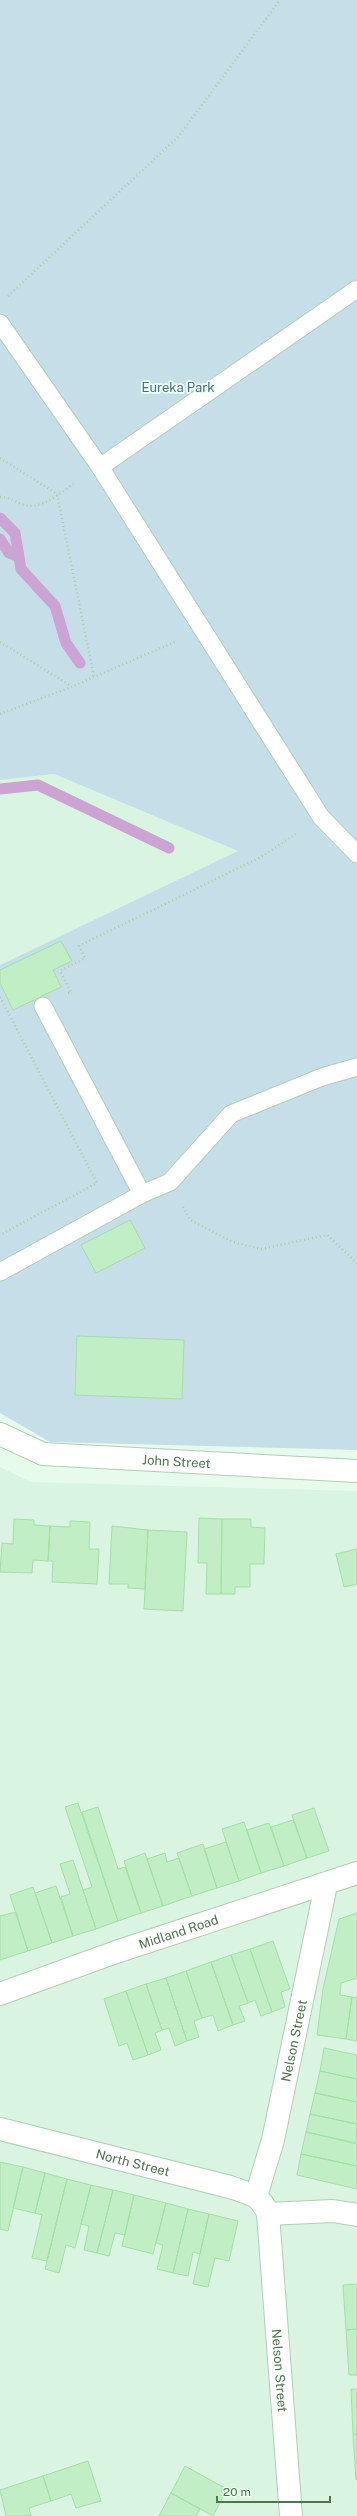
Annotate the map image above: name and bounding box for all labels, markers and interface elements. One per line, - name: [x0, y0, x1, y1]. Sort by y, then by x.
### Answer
- park label: Eureka Park: [141, 380, 215, 395]
- street label: John Street: [142, 1452, 211, 1471]
- street label: Midland Road: [137, 1912, 220, 1952]
- street label: Nelson Street: [278, 1998, 310, 2083]
- street label: North Street: [94, 2146, 171, 2180]
- street label: Nelson Street: [269, 2328, 290, 2413]
- scale bar: [217, 2478, 330, 2504]
- text: 20 m: [223, 2485, 251, 2499]

